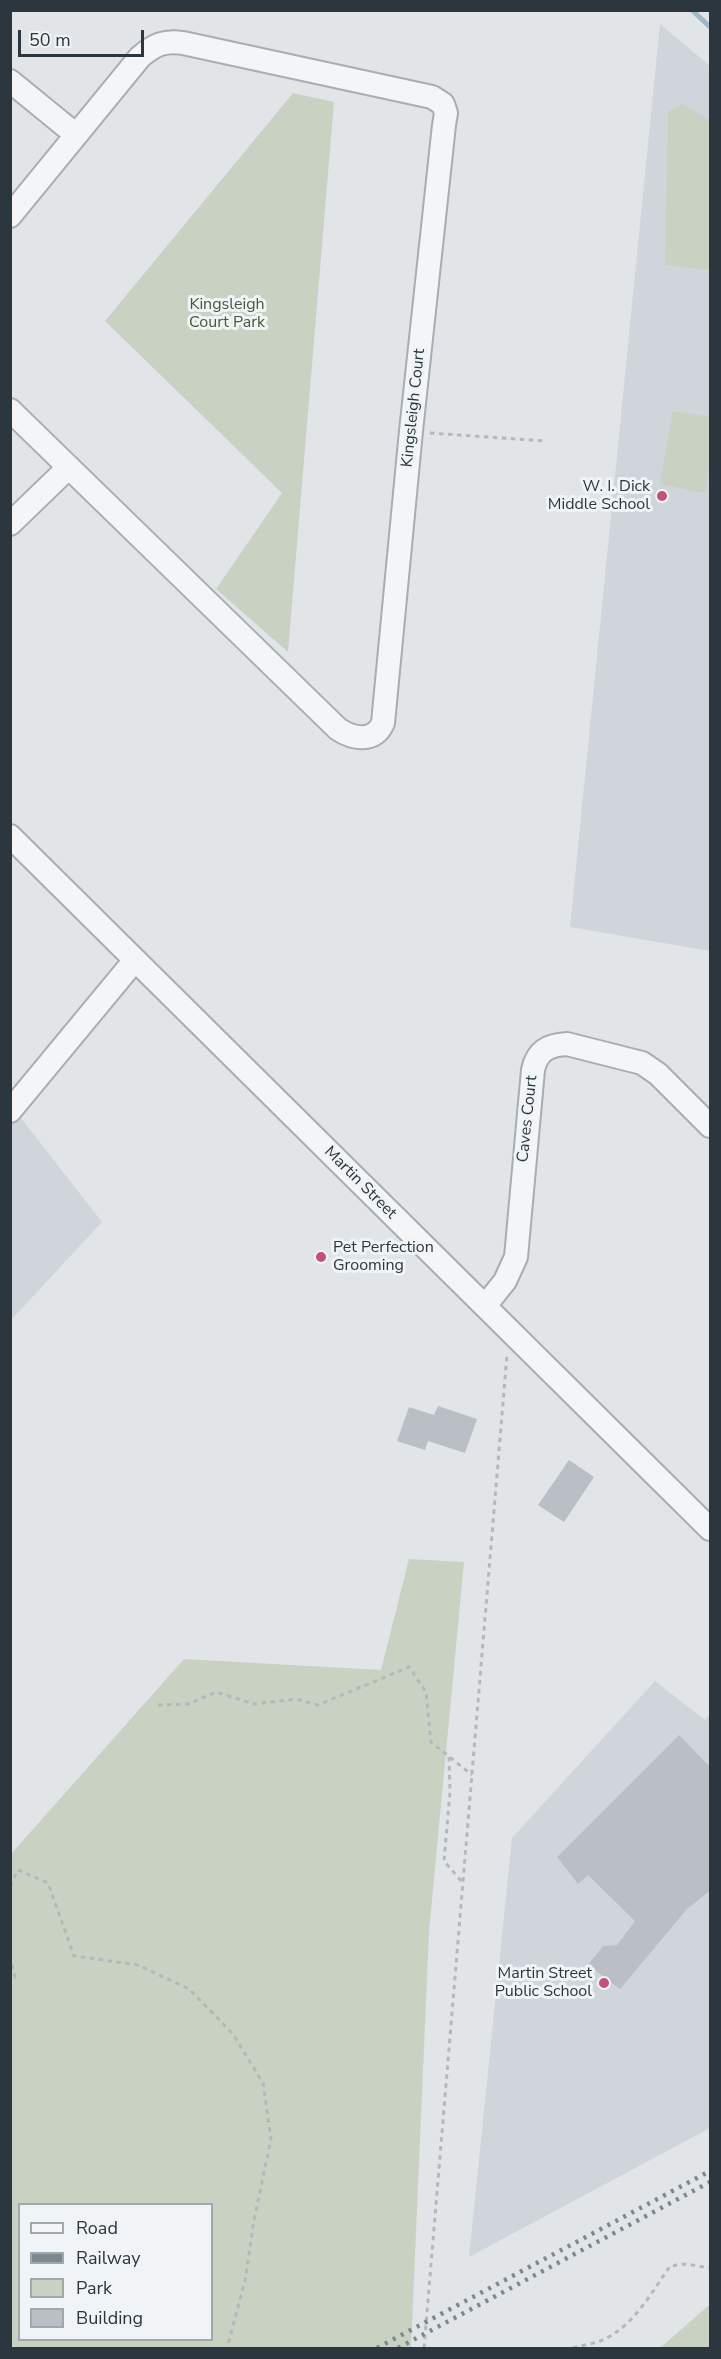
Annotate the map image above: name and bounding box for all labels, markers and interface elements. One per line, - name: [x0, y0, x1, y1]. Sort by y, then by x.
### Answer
- scale bar: [21, 18, 147, 56]
- text: 50 m: [29, 28, 71, 52]
- park label: Kingsleigh Court Park: [189, 295, 265, 333]
- street label: Kingsleigh Court: [398, 348, 430, 468]
- place label: W. I. Dick Middle School: [548, 477, 650, 515]
- marker: W. I. Dick Middle School: [655, 489, 669, 503]
- street label: Caves Court: [514, 1075, 542, 1163]
- street label: Martin Street: [320, 1143, 400, 1223]
- place label: Pet Perfection Grooming: [333, 1238, 434, 1276]
- marker: Pet Perfection Grooming: [314, 1250, 328, 1264]
- place label: Martin Street Public School: [495, 1964, 592, 2002]
- marker: Martin Street Public School: [597, 1976, 611, 1990]
- legend: [18, 2203, 213, 2341]
- text: Road: [76, 2216, 118, 2240]
- text: Railway: [76, 2246, 141, 2270]
- text: Park: [76, 2276, 112, 2300]
- text: Building: [76, 2306, 143, 2330]

